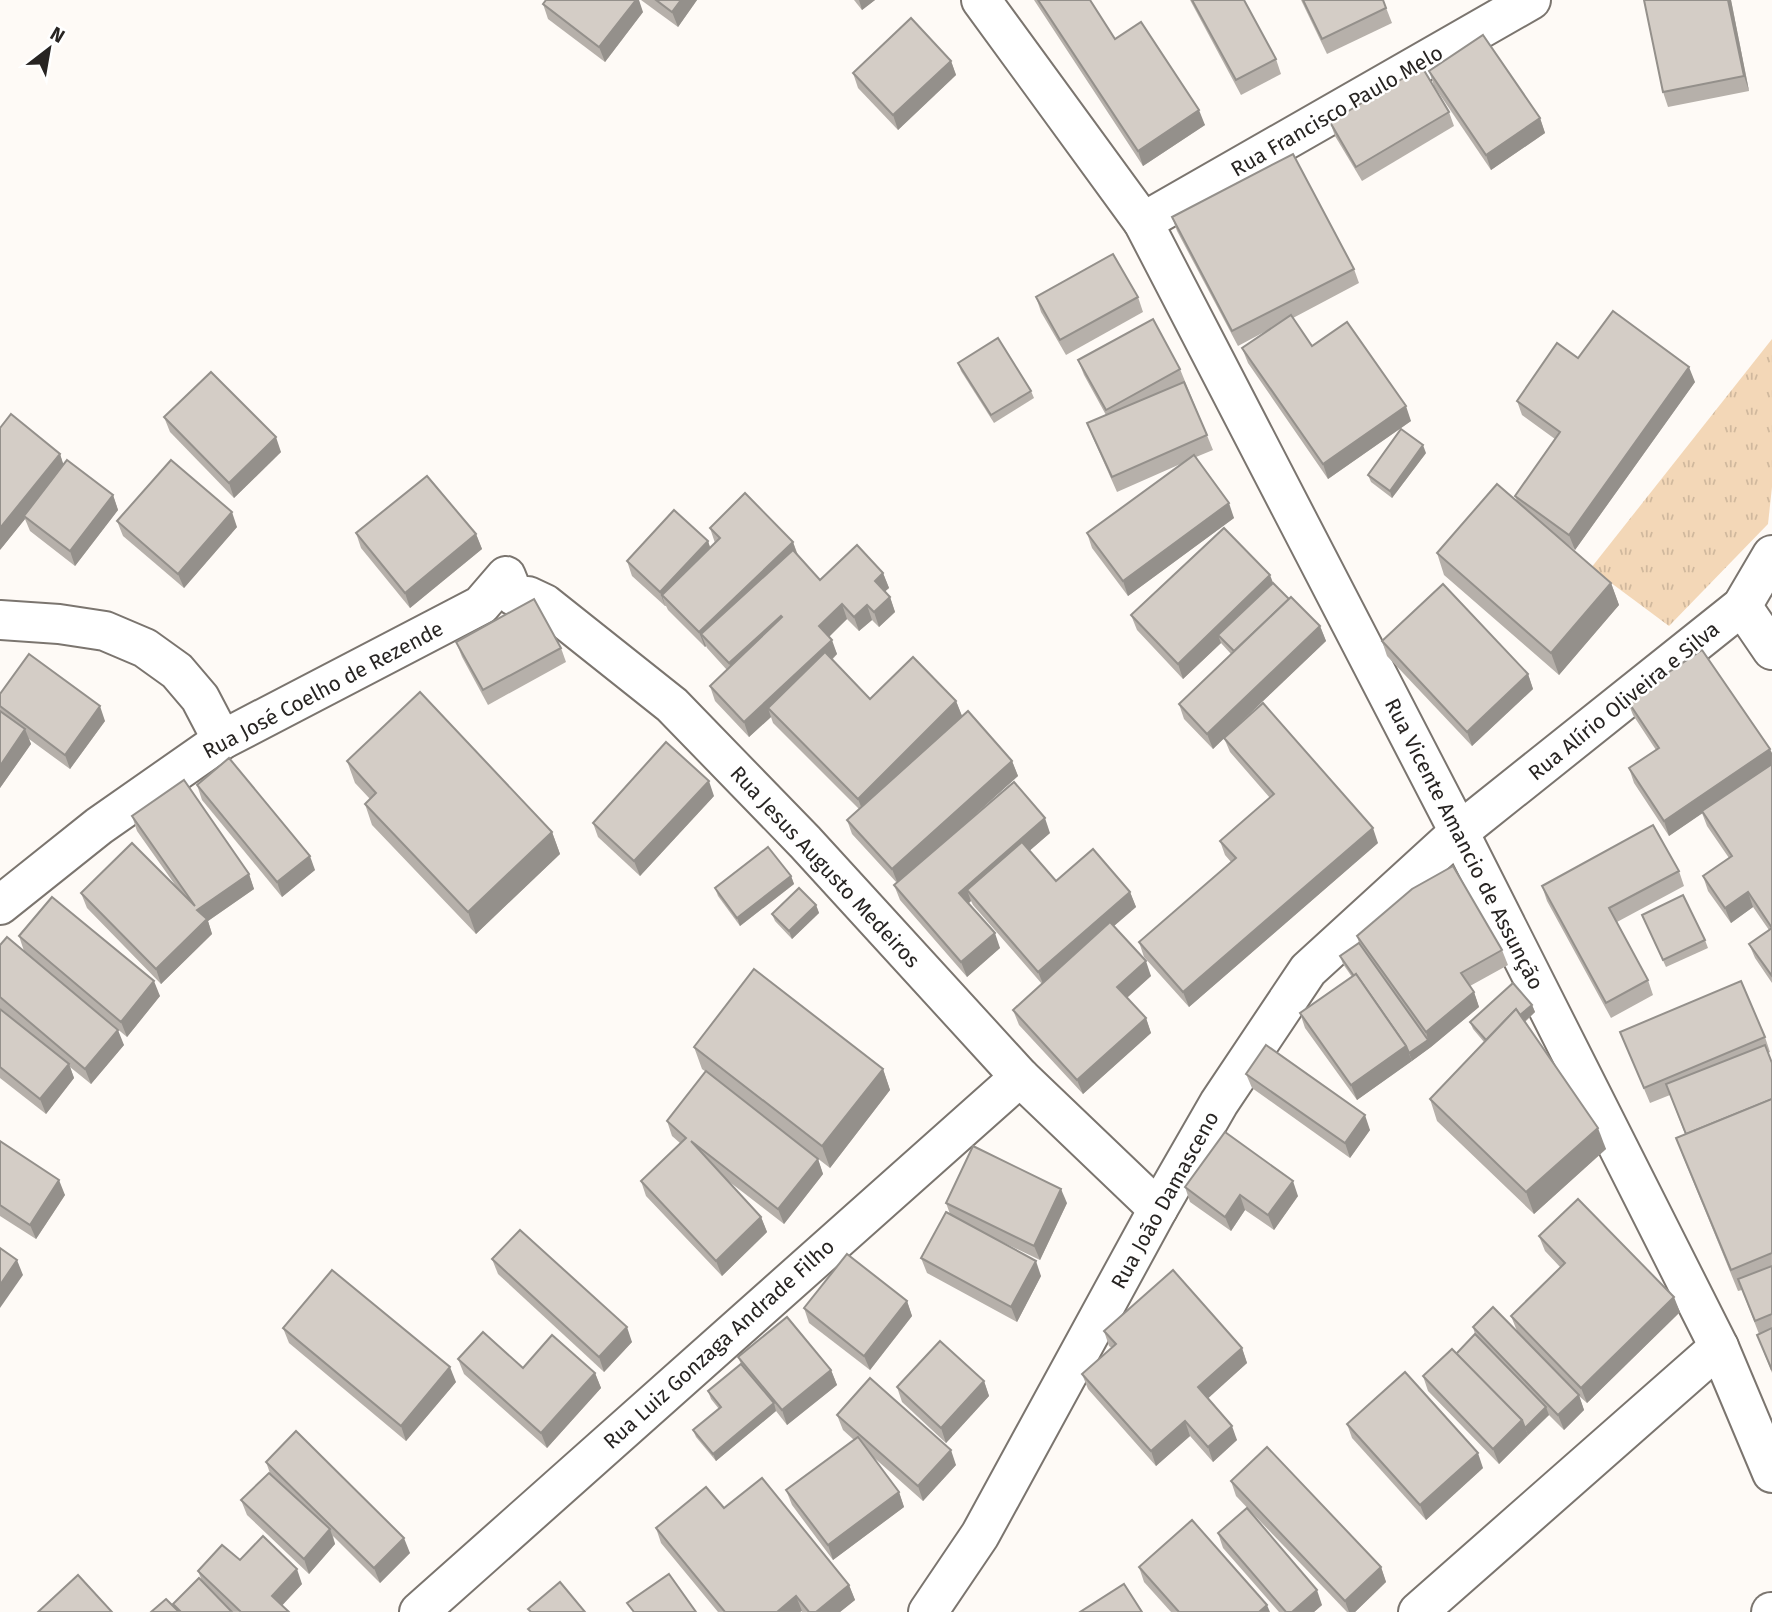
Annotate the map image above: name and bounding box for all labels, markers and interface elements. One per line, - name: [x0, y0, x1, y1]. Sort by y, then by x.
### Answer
- north arrow: [14, 14, 84, 84]
- text: N: [46, 22, 69, 48]
- street label: Rua Francisco Paulo Melo: [1226, 40, 1448, 182]
- street label: Rua José Coelho de Rezende: [198, 615, 448, 765]
- street label: Rua Alírio Oliveira e Silva: [1523, 616, 1725, 786]
- street label: Rua Vicente Amancio de Assunção: [1379, 694, 1549, 994]
- street label: Rua Jesus Augusto Medeiros: [725, 761, 926, 973]
- street label: Rua João Damasceno: [1105, 1107, 1225, 1293]
- street label: Rua Luiz Gonzaga Andrade Filho: [598, 1233, 840, 1455]

